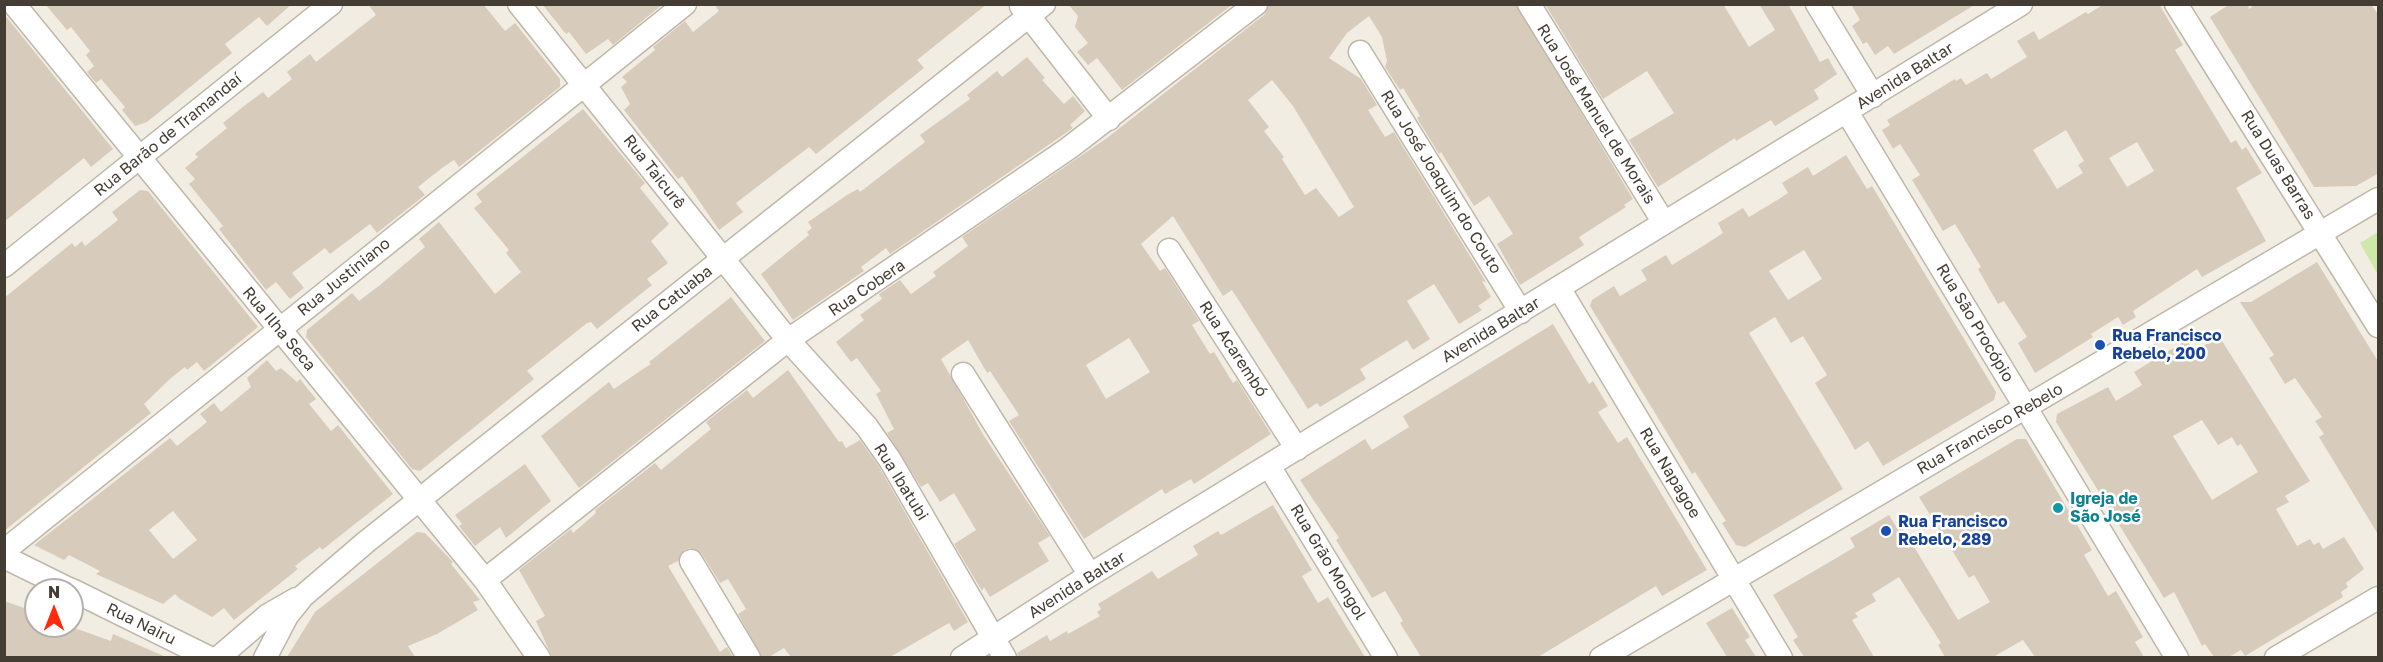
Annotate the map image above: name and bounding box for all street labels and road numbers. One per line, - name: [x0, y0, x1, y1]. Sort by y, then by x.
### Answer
- street label: Rua José Manuel de Morais: [1533, 20, 1659, 208]
- street label: Avenida Baltar: [1853, 38, 1957, 114]
- street label: Rua Barão de Tramandaí: [90, 69, 246, 201]
- street label: Rua José Joaquim do Couto: [1377, 87, 1505, 277]
- street label: Rua Duas Barras: [2237, 107, 2319, 223]
- street label: Rua Taicurê: [619, 131, 689, 213]
- street label: Rua Justiniano: [294, 234, 394, 320]
- street label: Rua Cobera: [825, 255, 909, 321]
- street label: Rua São Procópio: [1932, 260, 2018, 386]
- street label: Rua Catuaba: [628, 262, 716, 336]
- street label: Rua Ilha Seca: [238, 283, 320, 375]
- street label: Avenida Baltar: [1439, 293, 1543, 367]
- street label: Rua Acarembó: [1195, 297, 1271, 401]
- street label: Rua Francisco Rebelo: [1914, 379, 2066, 479]
- street label: Rua Napagoe: [1635, 424, 1705, 522]
- street label: Rua Ibatubi: [870, 440, 932, 524]
- street label: Rua Grão Mongol: [1286, 501, 1370, 623]
- street label: Avenida Baltar: [1025, 547, 1129, 623]
- street label: Rua Nairu: [103, 599, 179, 649]

